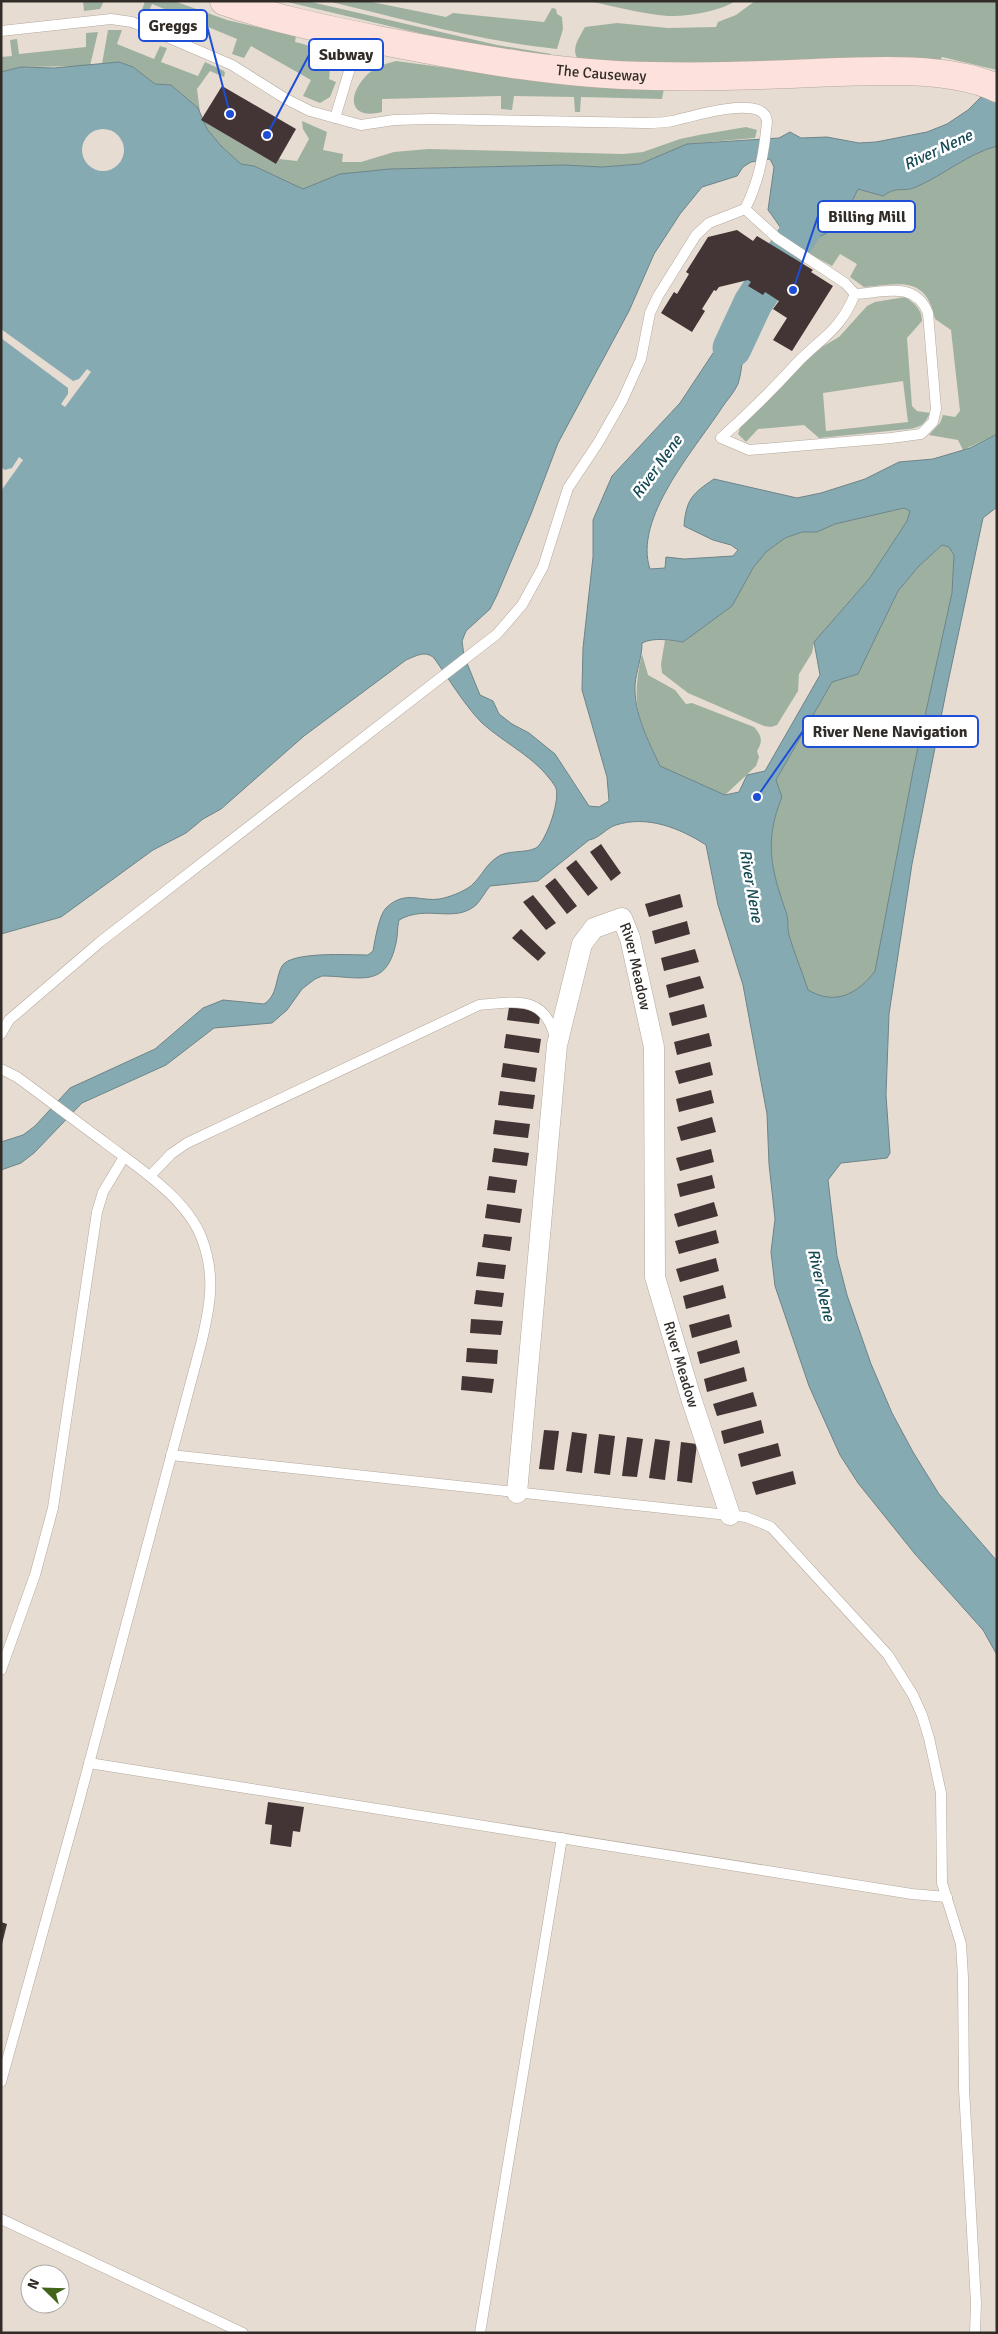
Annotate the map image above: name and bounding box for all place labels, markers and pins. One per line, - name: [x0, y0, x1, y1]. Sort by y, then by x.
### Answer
- callout: Greggs: [139, 10, 207, 41]
- callout: Subway: [309, 39, 383, 70]
- callout: Billing Mill: [818, 201, 915, 232]
- callout: River Nene Navigation: [803, 716, 978, 747]

